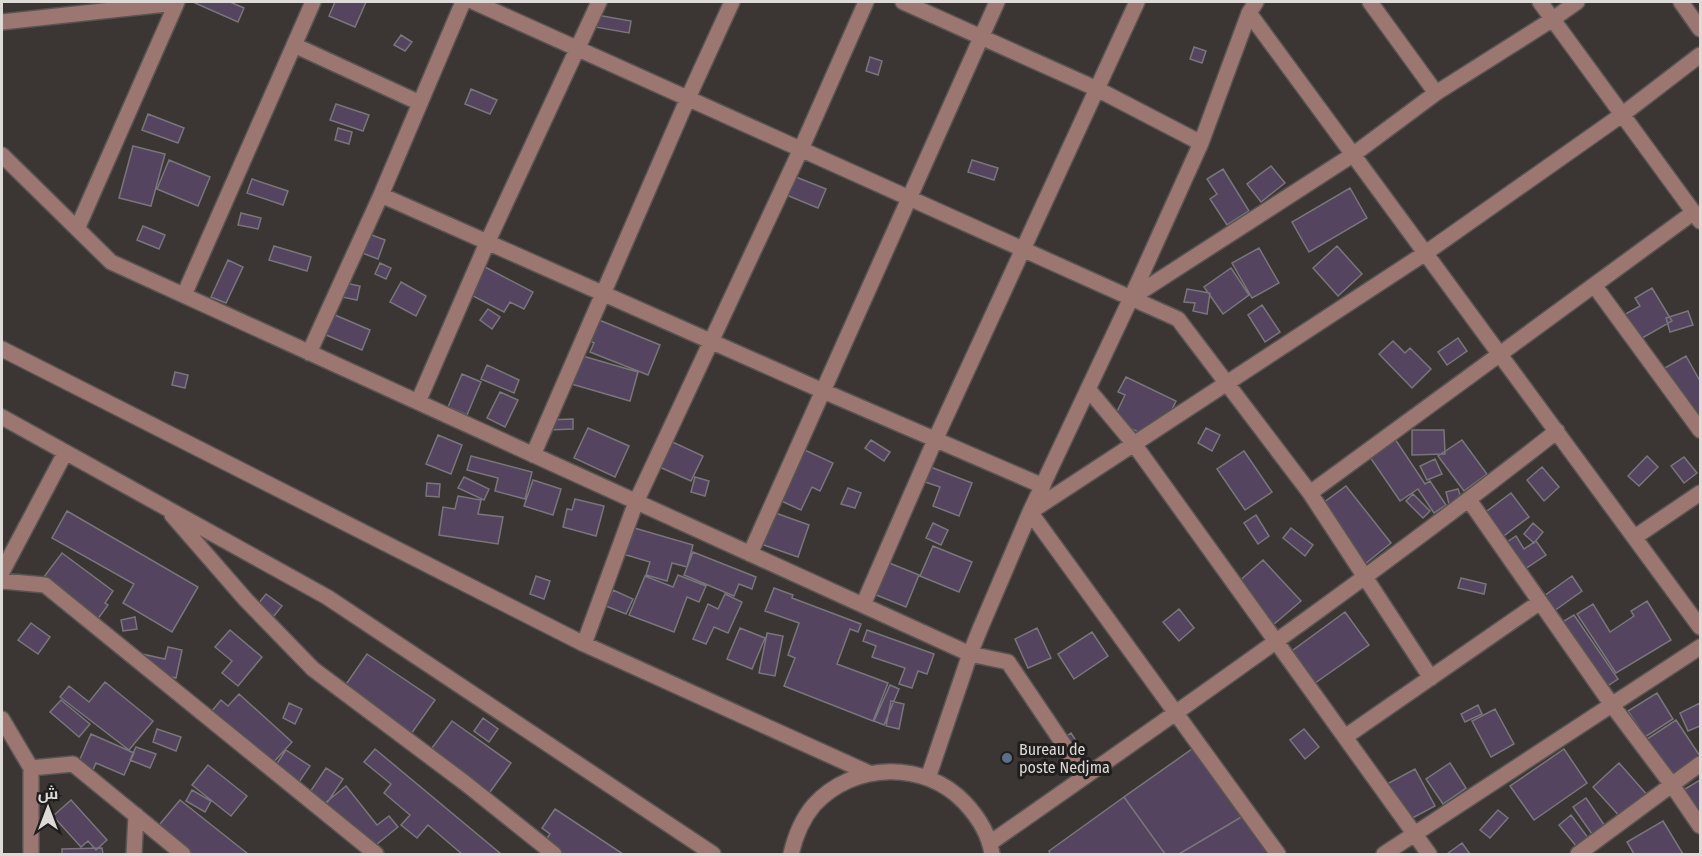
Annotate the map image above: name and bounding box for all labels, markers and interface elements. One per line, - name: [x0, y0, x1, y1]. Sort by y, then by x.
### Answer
- place label: Bureau de poste Nedjma: [1019, 740, 1110, 777]
- marker: Bureau de poste Nedjma: [1000, 751, 1014, 765]
- north arrow: [18, 778, 78, 838]
- text: ش: [38, 784, 58, 803]

